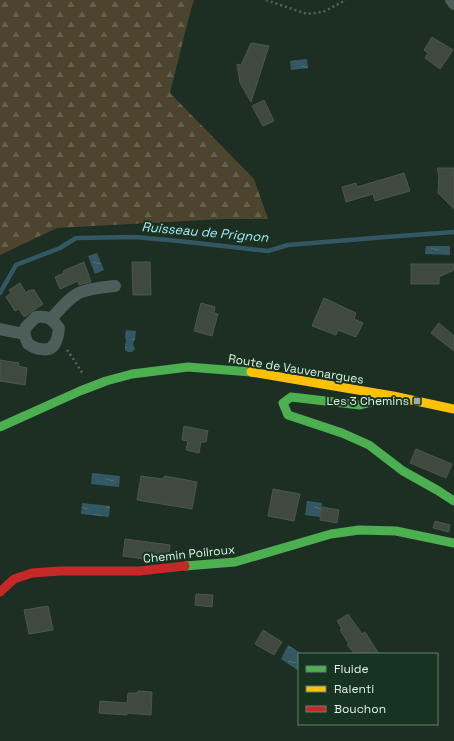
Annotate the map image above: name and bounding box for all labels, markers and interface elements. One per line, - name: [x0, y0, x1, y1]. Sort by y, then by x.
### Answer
- water label: Ruisseau de Prignon: [141, 218, 270, 246]
- street label: Route de Vauvenargues: [227, 350, 365, 388]
- place label: Les 3 Chemins: [327, 393, 409, 409]
- marker: Les 3 Chemins: [412, 396, 422, 406]
- street label: Chemin Poilroux: [142, 541, 236, 567]
- legend: [298, 653, 438, 725]
- text: Fluide: [334, 661, 369, 677]
- text: Ralenti: [334, 681, 374, 697]
- text: Bouchon: [334, 701, 386, 717]

